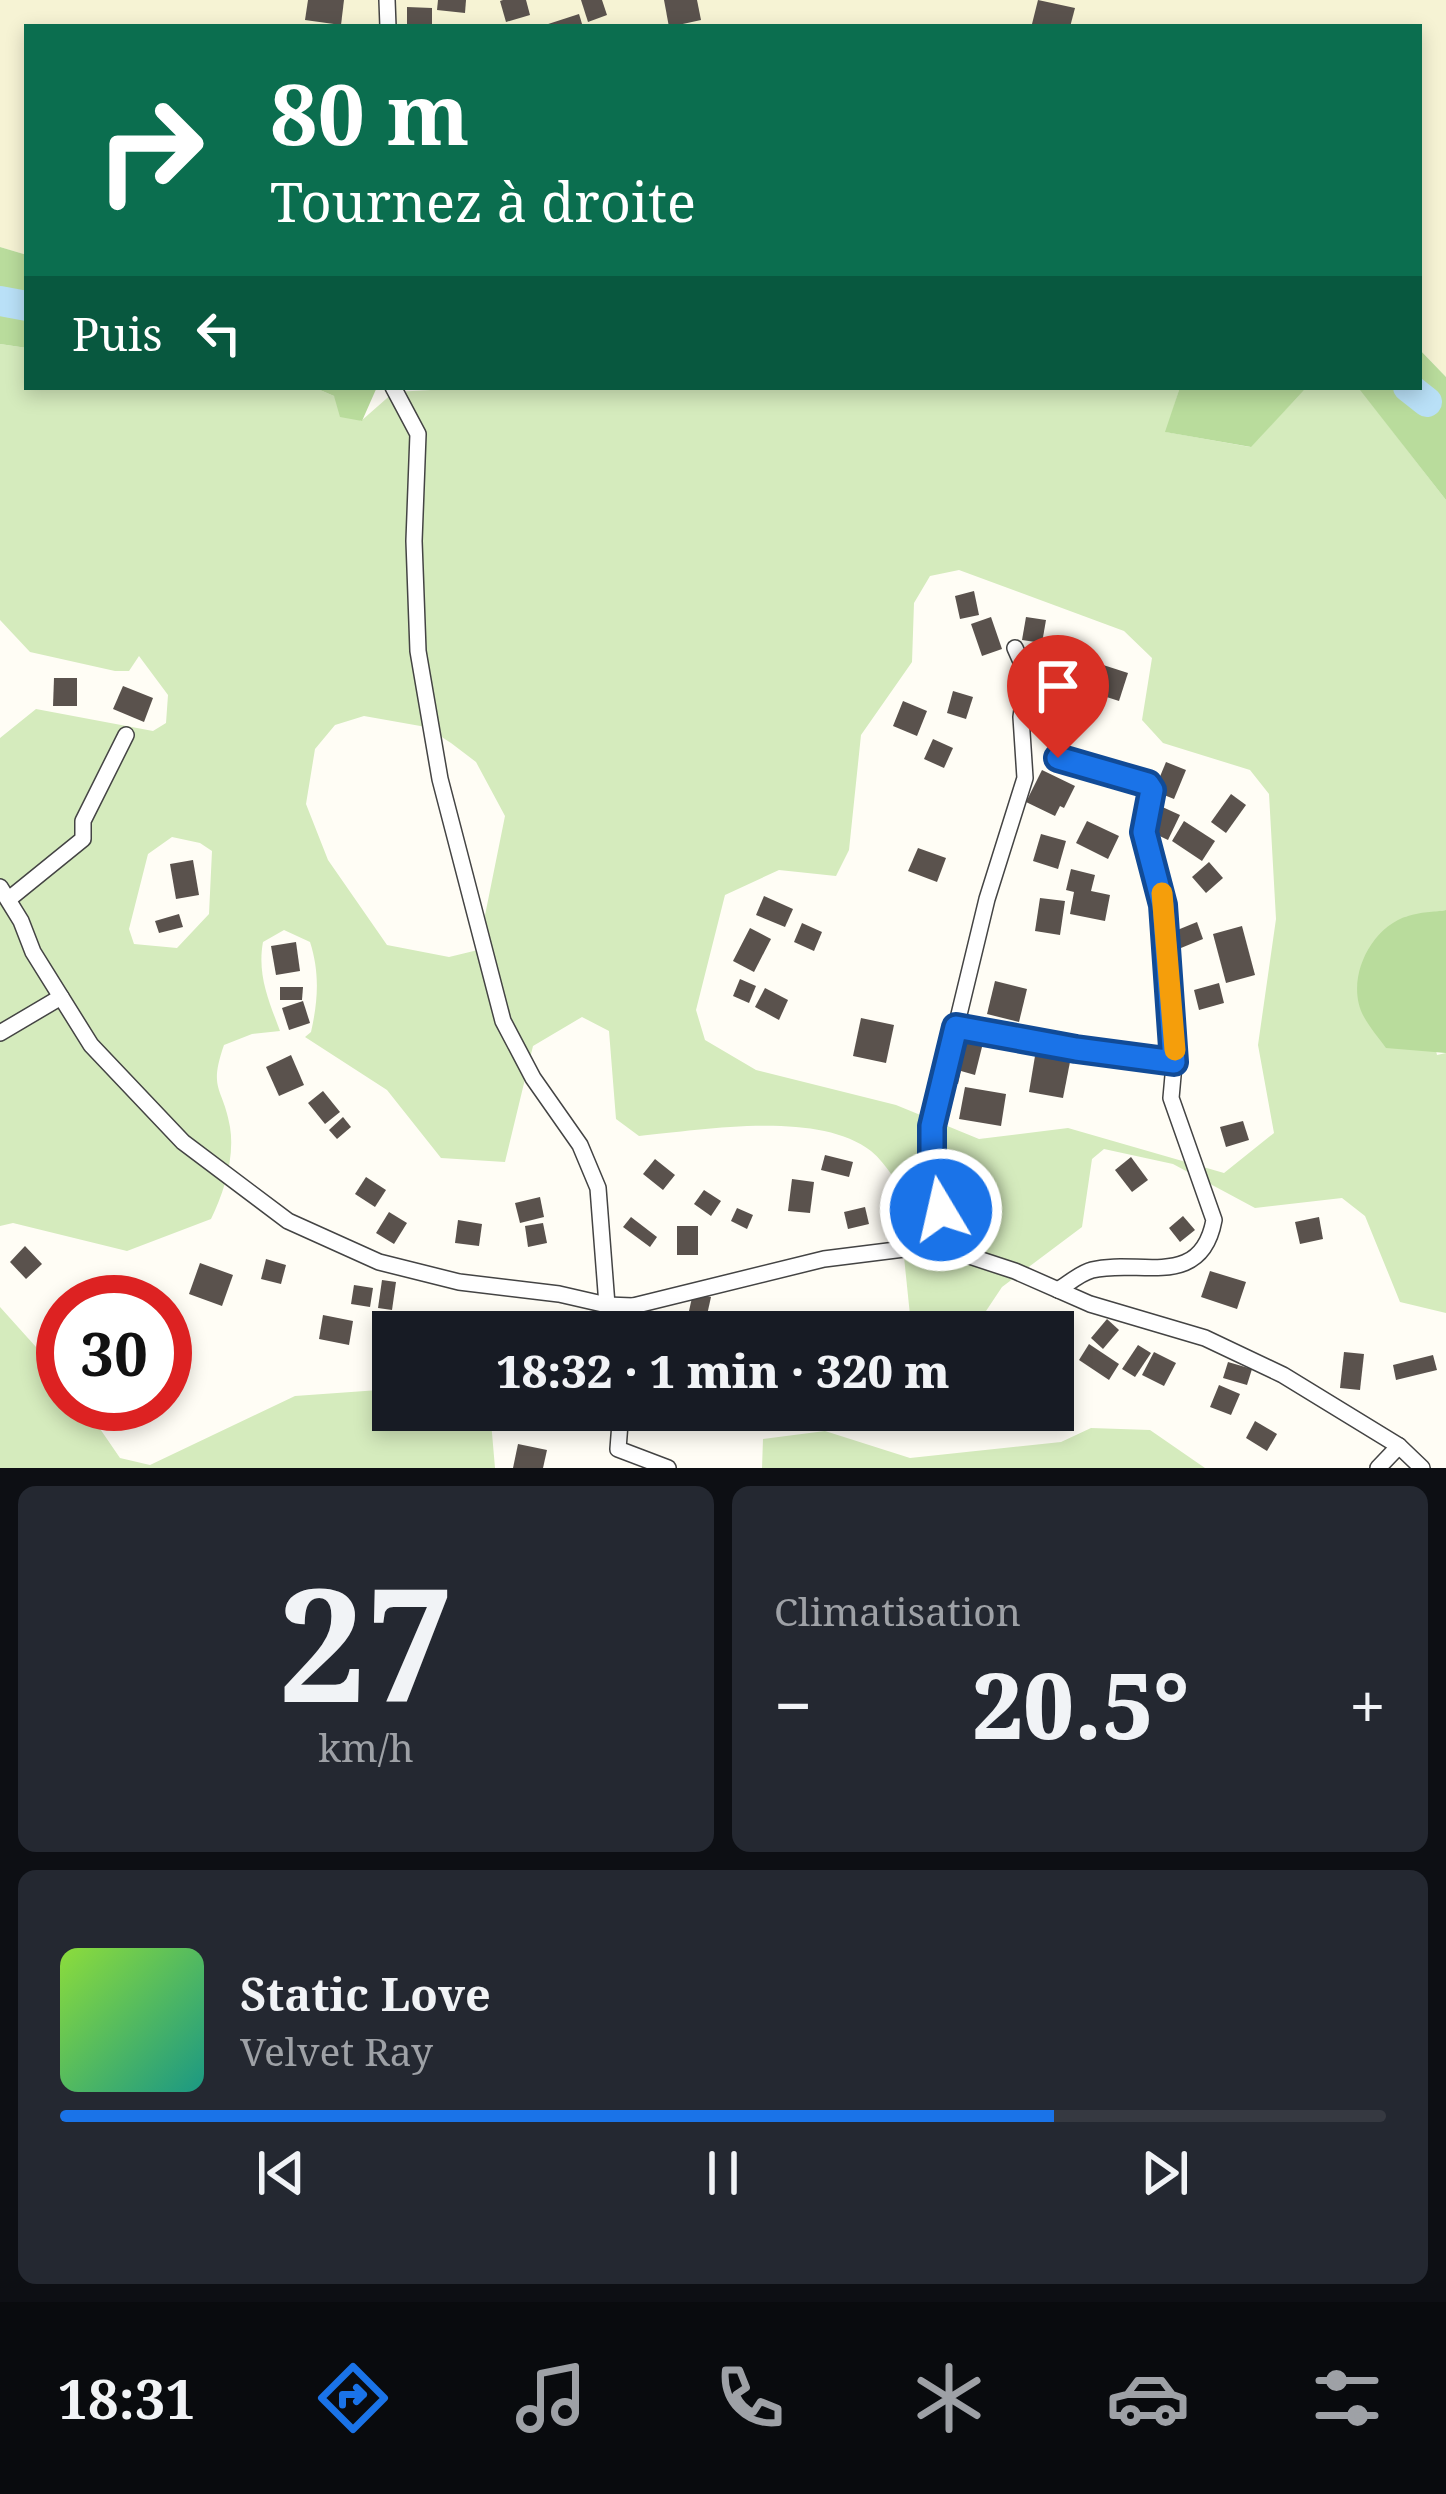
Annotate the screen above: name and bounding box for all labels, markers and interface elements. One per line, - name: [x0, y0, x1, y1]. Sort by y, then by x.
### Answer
- text: 80 m: [270, 55, 470, 170]
- icon: right: [72, 72, 228, 228]
- text: Tournez à droite: [270, 164, 696, 238]
- icon: left: [186, 300, 252, 366]
- text: Puis: [72, 303, 162, 364]
- pin: [1007, 635, 1109, 758]
- icon: arrive: [1025, 653, 1091, 719]
- position arrow: [878, 1147, 1004, 1273]
- speed limit sign: 30: [36, 1275, 192, 1431]
- text: 18:32 · 1 min · 320 m: [496, 1340, 950, 1401]
- text: 27: [278, 1535, 454, 1748]
- text: Climatisation: [774, 1584, 1021, 1637]
- text: 20.5°: [972, 1643, 1189, 1765]
- text: −: [774, 1659, 812, 1749]
- text: +: [1349, 1659, 1386, 1749]
- text: km/h: [318, 1720, 414, 1773]
- text: Static Love: [240, 1963, 491, 2024]
- text: Velvet Ray: [240, 2024, 433, 2077]
- icon: previous: [248, 2140, 314, 2206]
- icon: pause: [690, 2140, 756, 2206]
- icon: next: [1132, 2140, 1198, 2206]
- icon: directions: [311, 2356, 395, 2440]
- icon: music: [509, 2356, 593, 2440]
- icon: phone: [708, 2356, 792, 2440]
- icon: climate: [907, 2356, 991, 2440]
- icon: car: [1106, 2356, 1190, 2440]
- icon: filters: [1305, 2356, 1389, 2440]
- text: 18:31: [57, 2361, 196, 2435]

